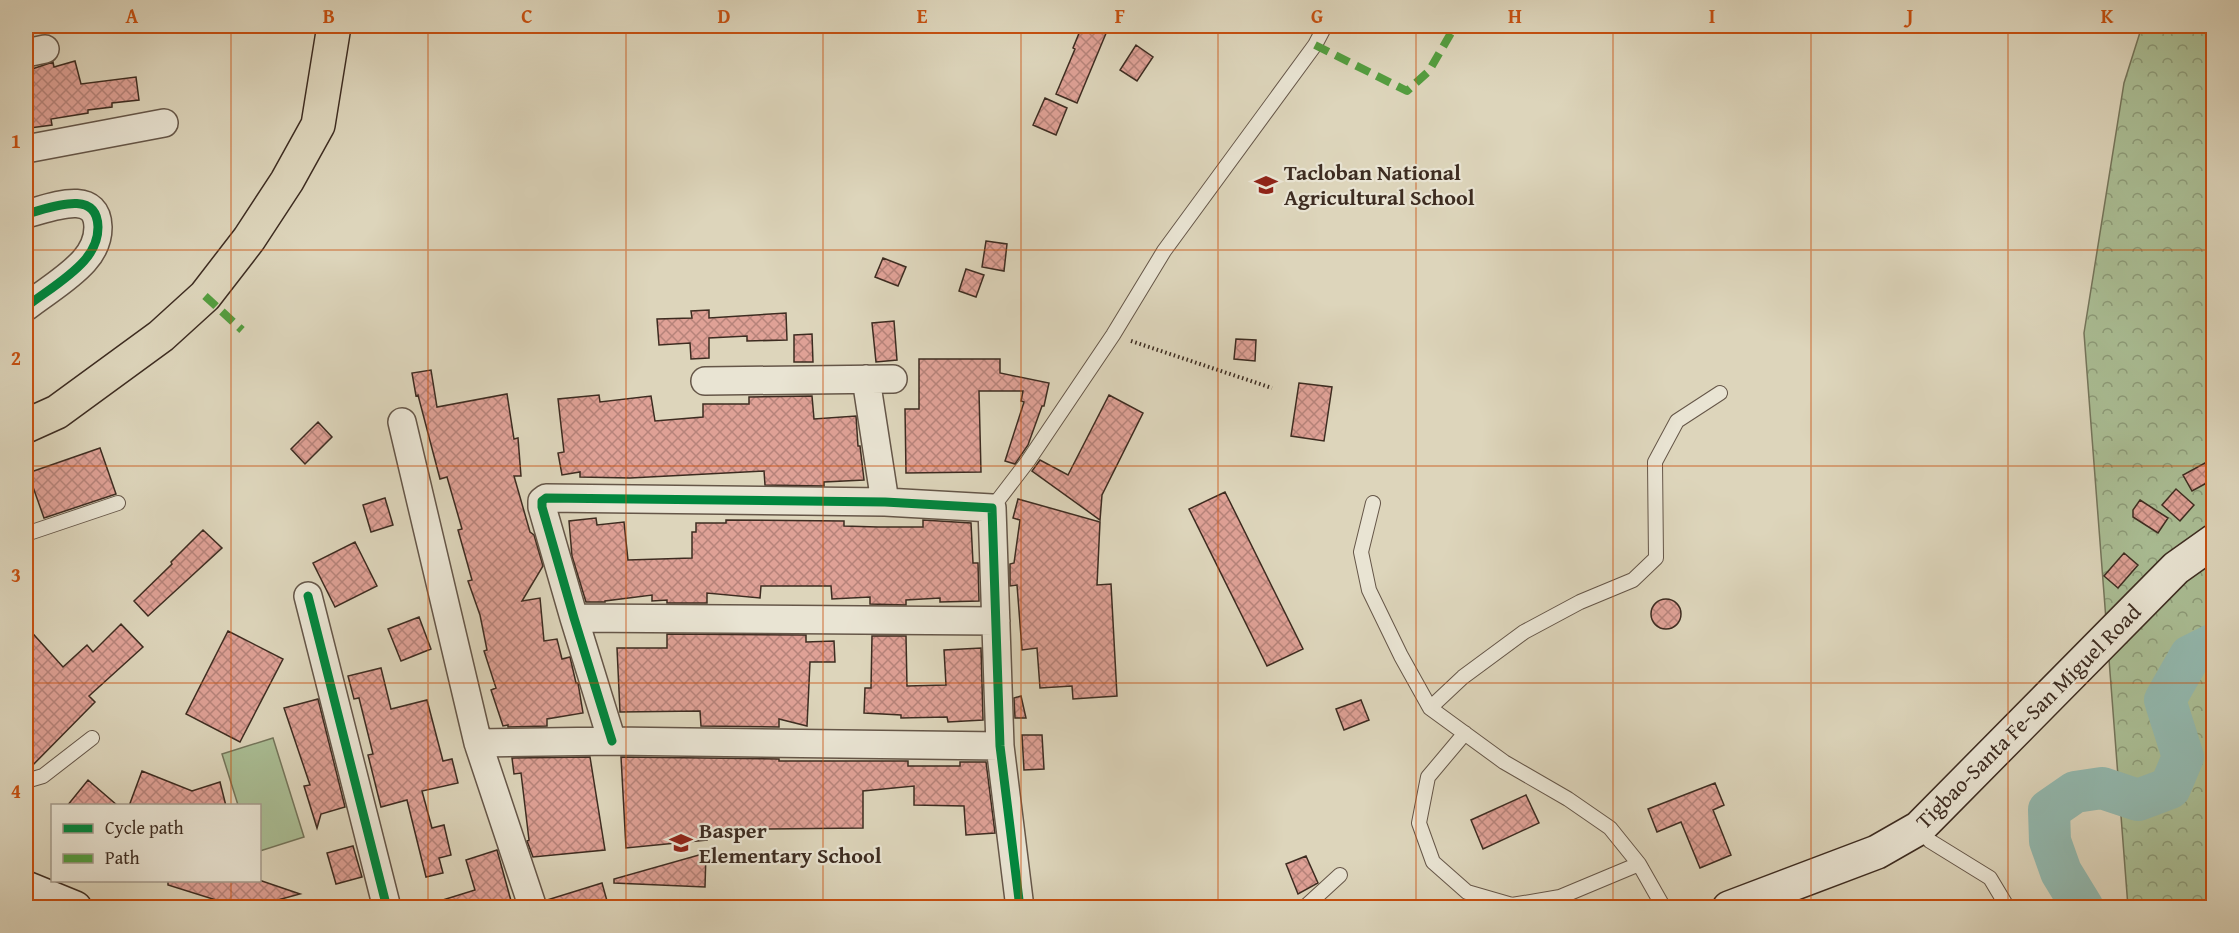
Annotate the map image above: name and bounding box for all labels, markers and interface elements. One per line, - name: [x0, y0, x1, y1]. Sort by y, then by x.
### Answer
- text: A: [126, 1, 139, 30]
- text: B: [323, 1, 335, 30]
- text: C: [521, 1, 533, 30]
- text: D: [717, 1, 731, 30]
- text: E: [917, 1, 928, 30]
- text: F: [1115, 1, 1125, 30]
- text: G: [1311, 1, 1323, 30]
- text: H: [1508, 1, 1522, 30]
- text: I: [1709, 1, 1715, 30]
- text: J: [1904, 1, 1914, 30]
- text: K: [2101, 1, 2114, 30]
- text: 1: [11, 126, 21, 155]
- place label: Tacloban National Agricultural School: [1284, 156, 1475, 213]
- school or university icon: Tacloban National Agricultural School: [1253, 172, 1279, 198]
- text: 2: [11, 343, 21, 372]
- text: 3: [11, 560, 21, 589]
- street label: Tigbao-Santa Fe-San Miguel Road: [1908, 596, 2148, 836]
- text: 4: [11, 776, 21, 805]
- legend: [51, 804, 261, 882]
- text: Cycle path: [105, 814, 184, 841]
- place label: Basper Elementary School: [699, 814, 882, 871]
- school or university icon: Basper Elementary School: [668, 830, 694, 856]
- text: Path: [105, 844, 140, 871]

